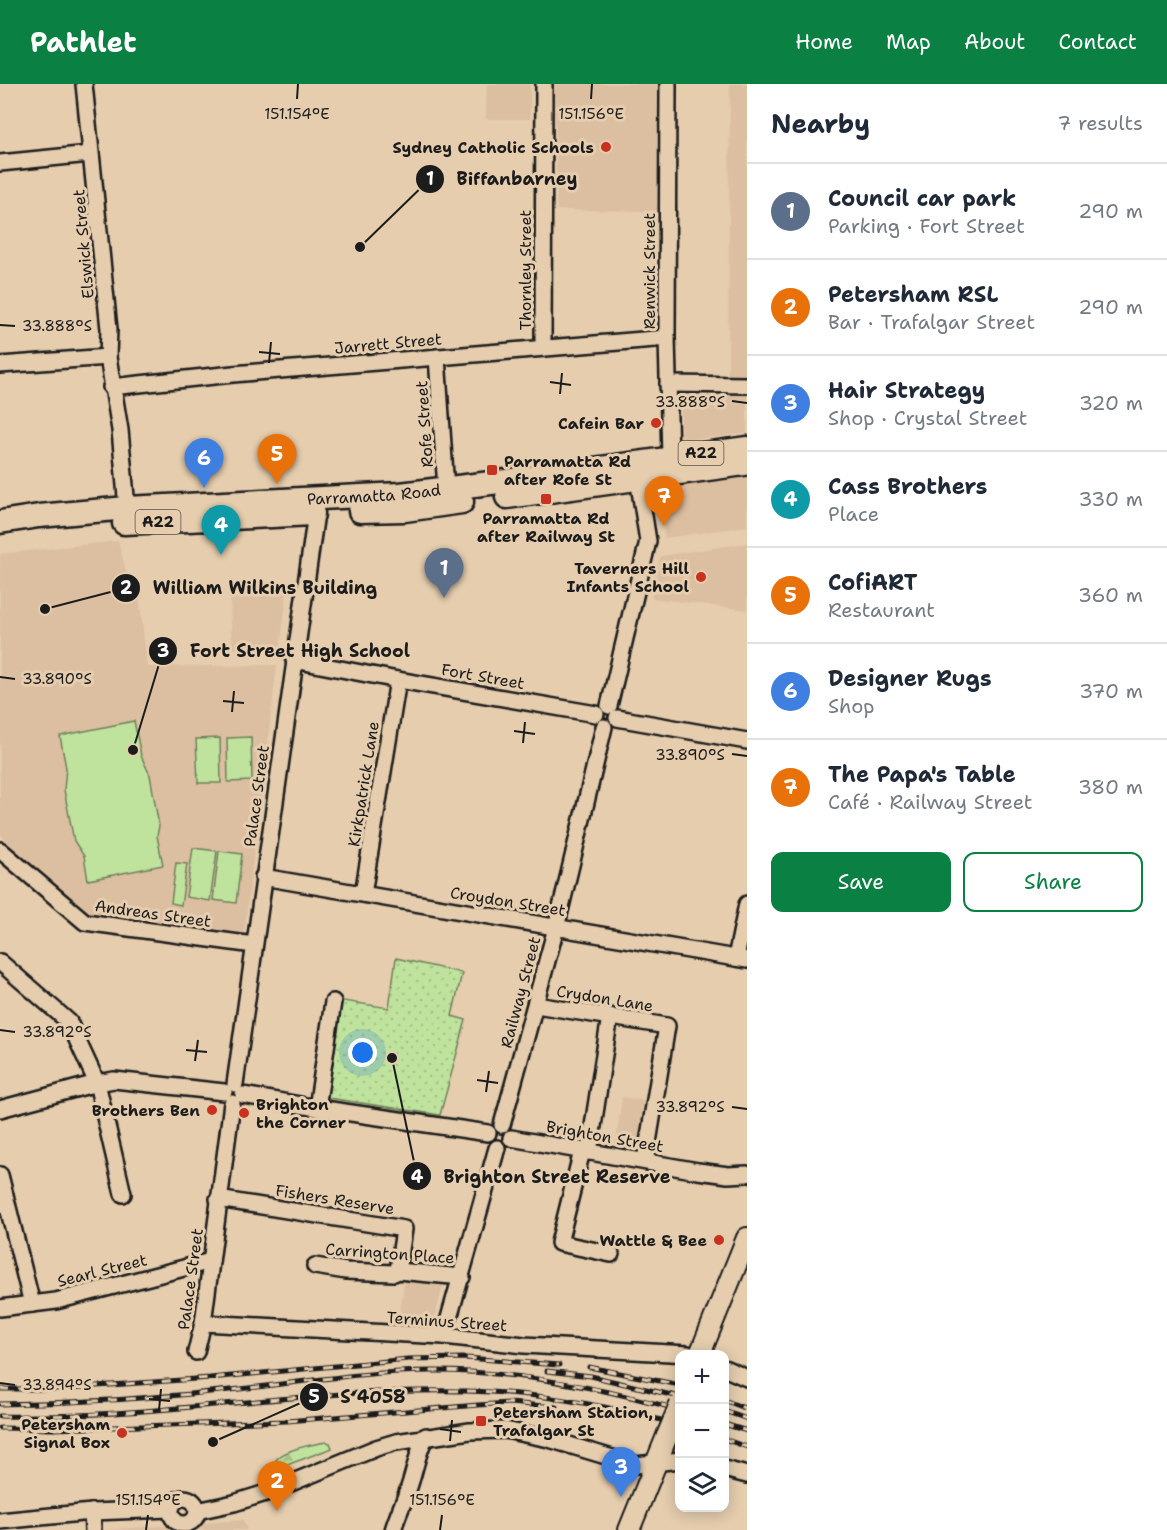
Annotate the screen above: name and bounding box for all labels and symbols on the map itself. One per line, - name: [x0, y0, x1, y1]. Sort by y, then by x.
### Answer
- text: 151.154°E: [264, 104, 330, 124]
- text: 151.156°E: [558, 104, 624, 124]
- place label: Sydney Catholic Schools: [392, 137, 594, 158]
- marker: Sydney Catholic Schools: [599, 140, 613, 154]
- callout: Biffanbarney: [415, 161, 590, 197]
- text: 1: [426, 167, 434, 191]
- text: Biffanbarney: [457, 167, 577, 191]
- street label: Elswick Street: [68, 188, 99, 300]
- street label: Thornley Street: [515, 210, 536, 330]
- street label: Renwick Street: [639, 213, 660, 329]
- text: 33.888°S: [22, 316, 92, 336]
- street label: Jarrett Street: [333, 328, 443, 359]
- street label: Rofe Street: [411, 380, 438, 468]
- text: 33.888°S: [655, 392, 725, 412]
- place label: Cafein Bar: [558, 413, 644, 434]
- marker: Cafein Bar: [649, 416, 663, 430]
- pin: 5: [258, 434, 296, 484]
- pin: 6: [184, 438, 224, 488]
- road number: A22: [678, 441, 724, 465]
- place label: Parramatta Rd after Rofe St: [504, 451, 631, 490]
- marker: Parramatta Rd after Rofe St: [485, 463, 499, 477]
- pin: 7: [644, 476, 684, 526]
- street label: Parramatta Road: [306, 479, 442, 510]
- marker: Parramatta Rd after Railway St: [539, 492, 553, 506]
- pin: 4: [202, 506, 240, 555]
- place label: Parramatta Rd after Railway St: [477, 508, 615, 547]
- road number: A22: [136, 510, 180, 534]
- pin: 1: [424, 548, 464, 598]
- place label: Taverners Hill Infants School: [567, 558, 689, 597]
- callout: William Wilkins Building: [111, 570, 390, 606]
- marker: Taverners Hill Infants School: [694, 570, 708, 584]
- text: 2: [120, 576, 133, 600]
- text: William Wilkins Building: [153, 576, 378, 600]
- callout: Fort Street High School: [148, 633, 422, 669]
- text: 3: [157, 639, 169, 663]
- text: Fort Street High School: [190, 639, 410, 663]
- street label: Fort Street: [440, 659, 526, 694]
- text: 33.890°S: [22, 669, 92, 689]
- street label: Kirkpatrick Lane: [343, 720, 384, 848]
- street label: Palace Street: [239, 744, 274, 848]
- text: 33.890°S: [655, 745, 725, 765]
- street label: Croydon Street: [449, 882, 567, 921]
- street label: Andreas Street: [93, 895, 212, 932]
- street label: Railway Street: [496, 934, 545, 1050]
- street label: Crydon Lane: [555, 980, 655, 1017]
- text: 33.892°S: [22, 1022, 92, 1042]
- your location: [348, 1038, 377, 1067]
- place label: Brighton the Corner: [256, 1094, 347, 1133]
- text: 33.892°S: [655, 1097, 725, 1117]
- place label: Brothers Ben: [92, 1100, 200, 1121]
- marker: Brothers Ben: [205, 1103, 219, 1117]
- marker: Brighton the Corner: [237, 1106, 251, 1120]
- street label: Brighton Street: [545, 1116, 665, 1157]
- callout: Brighton Street Reserve: [402, 1158, 683, 1194]
- text: 4: [411, 1165, 424, 1189]
- text: Brighton Street Reserve: [443, 1165, 671, 1189]
- street label: Fishers Reserve: [274, 1180, 396, 1219]
- street label: Palace Street: [173, 1227, 208, 1331]
- place label: Wattle & Bee: [599, 1230, 707, 1251]
- marker: Wattle & Bee: [712, 1233, 726, 1247]
- street label: Carrington Place: [325, 1239, 455, 1268]
- street label: Searl Street: [55, 1249, 149, 1292]
- street label: Terminus Street: [386, 1307, 508, 1336]
- text: 33.894°S: [22, 1375, 92, 1395]
- callout: S 4058: [299, 1379, 418, 1415]
- text: 5: [308, 1385, 320, 1409]
- text: S 4058: [340, 1385, 406, 1409]
- place label: Petersham Station, Trafalgar St: [493, 1402, 653, 1441]
- place label: Petersham Signal Box: [21, 1414, 110, 1453]
- marker: Petersham Station, Trafalgar St: [474, 1414, 488, 1428]
- marker: Petersham Signal Box: [115, 1426, 129, 1440]
- pin: 3: [602, 1448, 640, 1497]
- pin: 2: [258, 1462, 296, 1511]
- text: 151.154°E: [115, 1490, 181, 1510]
- text: 151.156°E: [409, 1490, 475, 1510]

